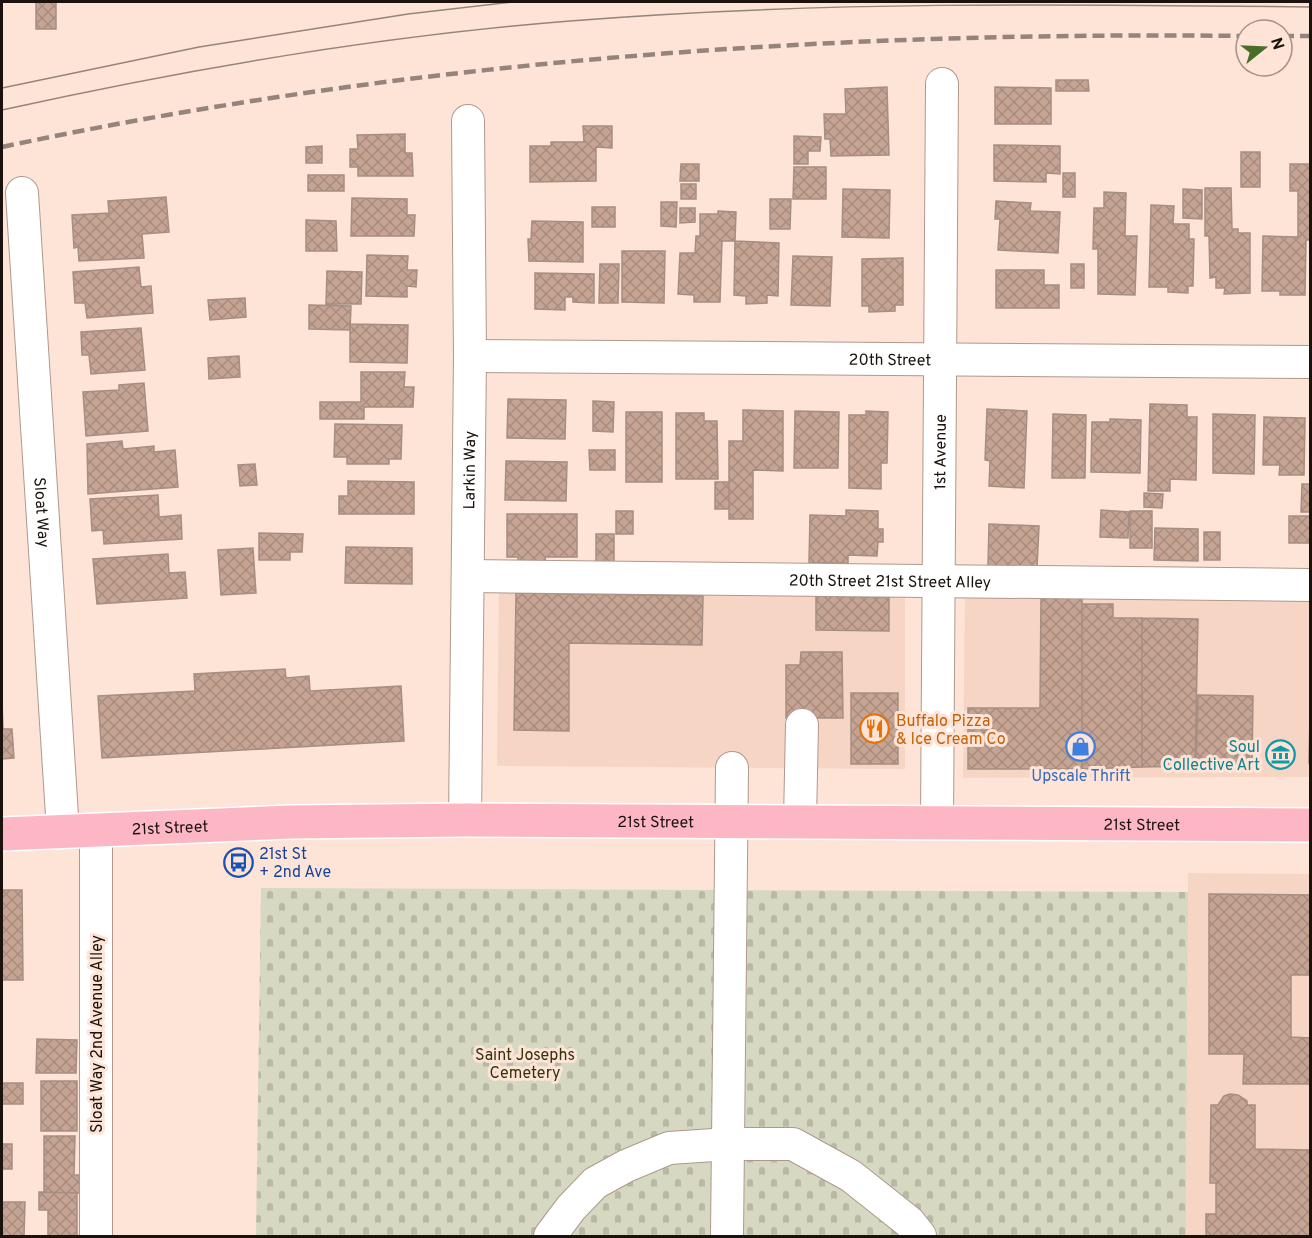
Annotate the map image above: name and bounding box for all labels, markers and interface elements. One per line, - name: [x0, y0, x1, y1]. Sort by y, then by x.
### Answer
- north arrow: [1234, 18, 1294, 78]
- text: N: [1265, 35, 1288, 53]
- street label: 20th Street: [849, 351, 931, 371]
- street label: 1st Avenue: [931, 414, 952, 490]
- street label: Larkin Way: [460, 431, 481, 509]
- street label: Sloat Way: [28, 477, 53, 548]
- street label: 20th Street 21st Street Alley: [789, 571, 991, 594]
- place label: Buffalo Pizza & Ice Cream Co: [896, 712, 1006, 750]
- restaurant icon: Buffalo Pizza & Ice Cream Co: [859, 713, 891, 745]
- shop icon: Upscale Thrift: [1065, 731, 1097, 763]
- place label: Soul Collective Art: [1163, 738, 1260, 776]
- museum icon: Soul Collective Art: [1265, 739, 1297, 771]
- place label: Upscale Thrift: [1031, 767, 1131, 787]
- street label: 21st Street: [617, 813, 694, 833]
- street label: 21st Street: [1103, 816, 1180, 836]
- street label: 21st Street: [131, 817, 209, 841]
- place label: 21st St + 2nd Ave: [259, 845, 331, 883]
- bus stop icon: 21st St + 2nd Ave: [222, 846, 254, 878]
- street label: Sloat Way 2nd Avenue Alley: [88, 935, 108, 1133]
- park label: Saint Josephs Cemetery: [475, 1046, 575, 1084]

